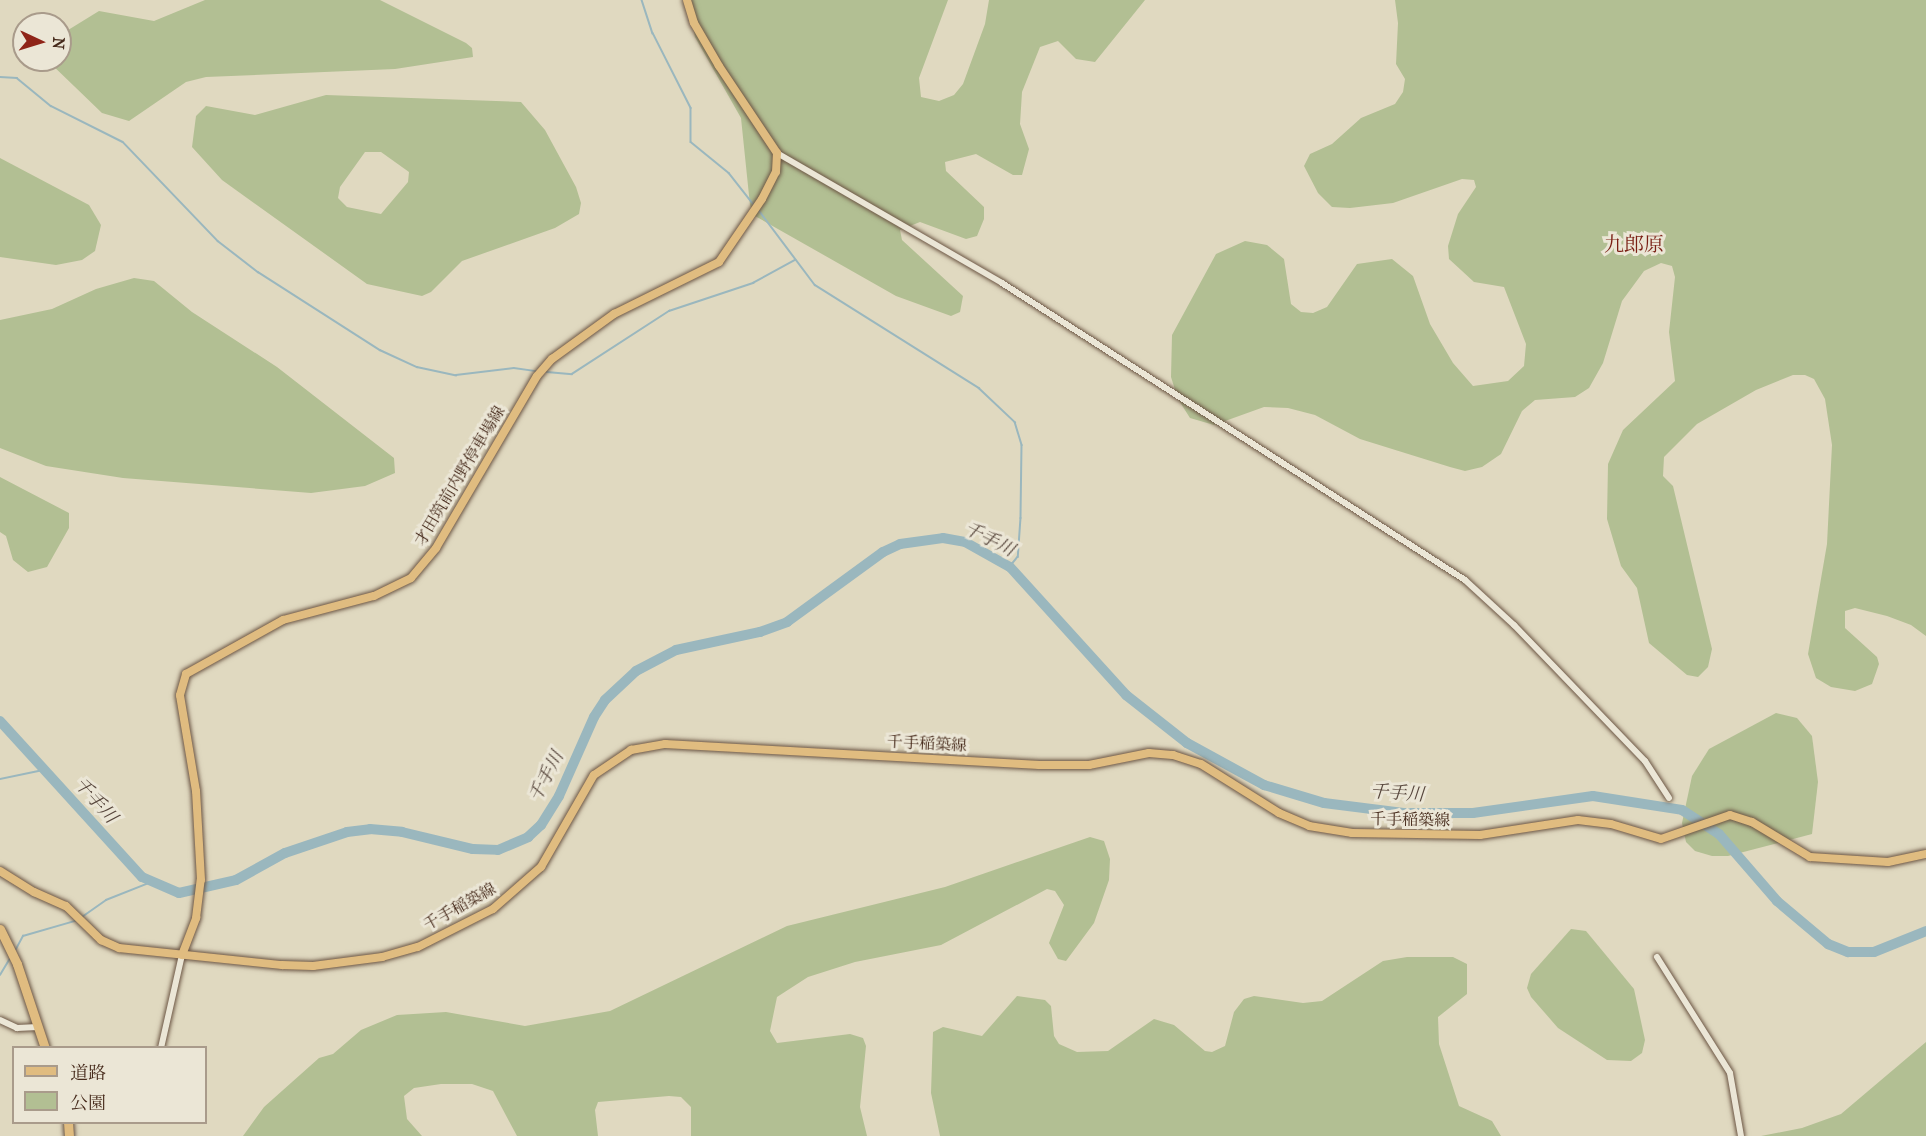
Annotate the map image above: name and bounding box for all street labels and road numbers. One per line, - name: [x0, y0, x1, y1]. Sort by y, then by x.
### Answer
- street label: 才田筑前内野停車場線: [411, 402, 509, 550]
- street label: 千手稲築線: [887, 732, 967, 756]
- street label: 千手稲築線: [1370, 810, 1450, 830]
- street label: 千手稲築線: [420, 879, 500, 935]

